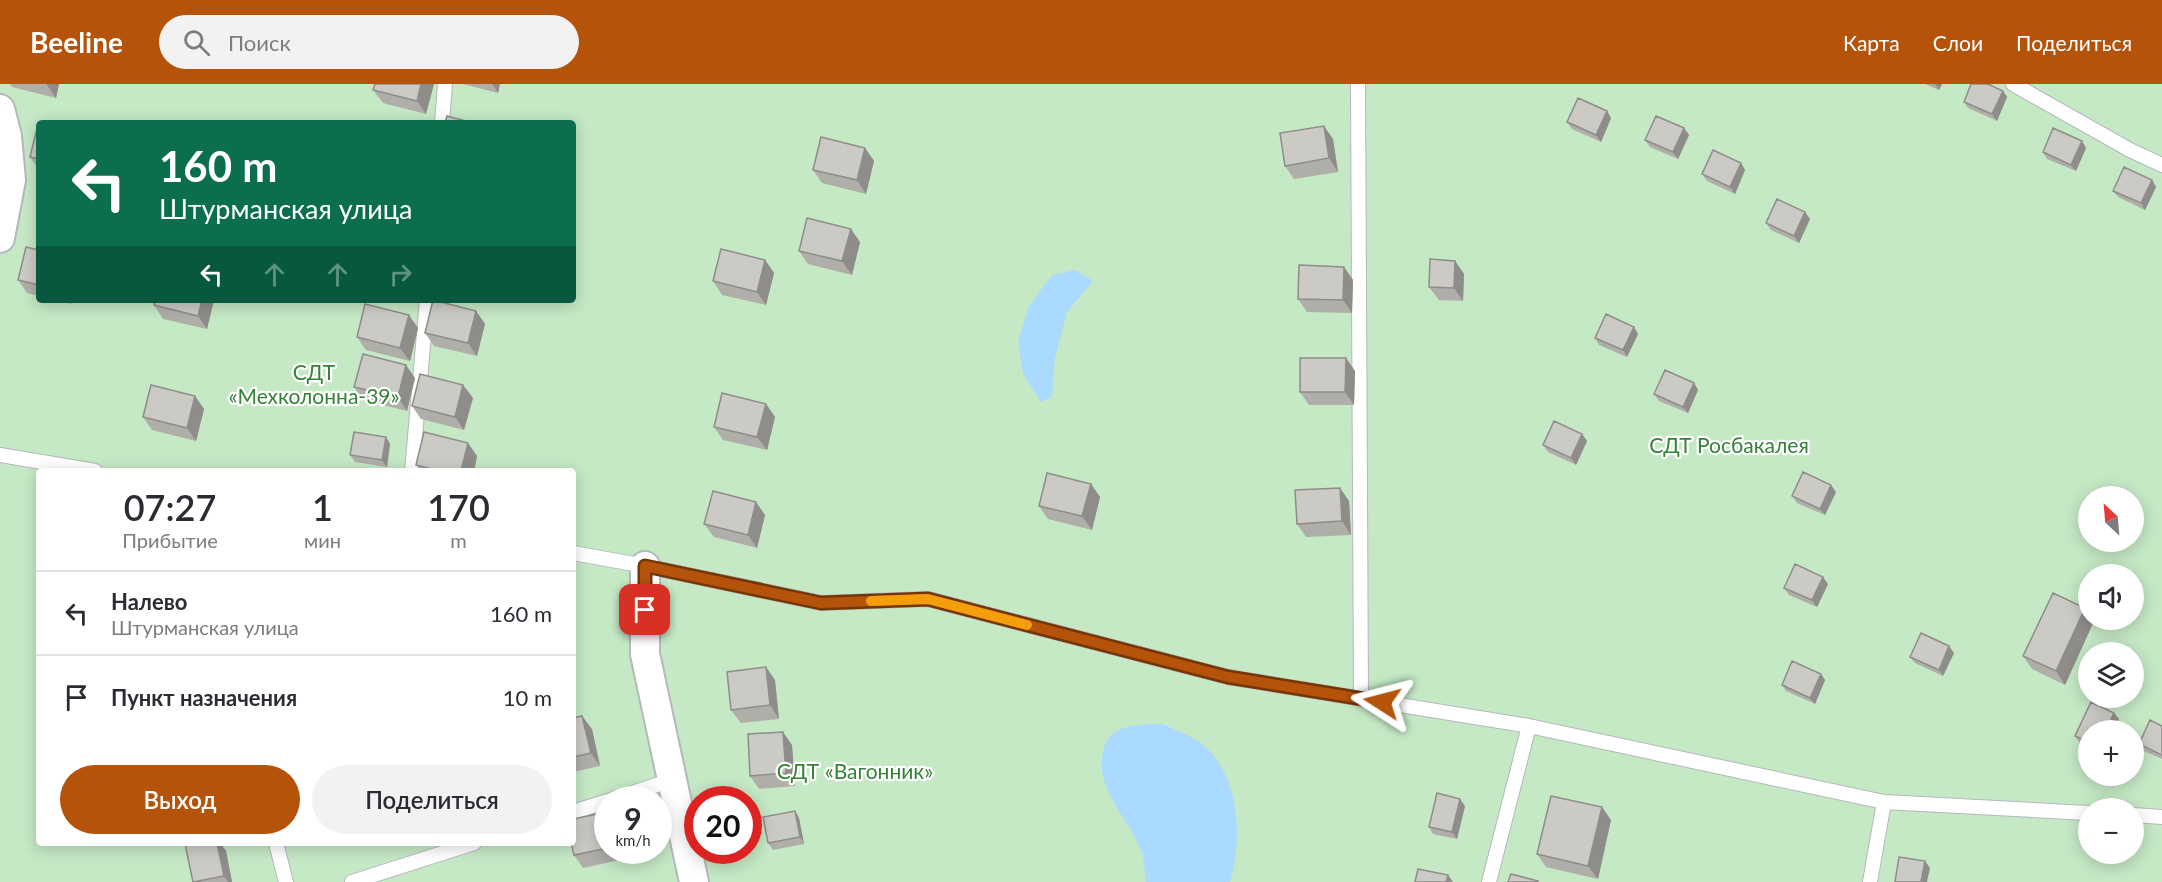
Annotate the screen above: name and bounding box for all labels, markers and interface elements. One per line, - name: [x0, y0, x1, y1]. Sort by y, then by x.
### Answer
- search box: [159, 15, 579, 69]
- text: Beeline: [30, 25, 123, 59]
- icon: search: [180, 26, 213, 59]
- text: Поиск: [228, 29, 291, 56]
- text: Карта: [1843, 30, 1900, 55]
- text: Слои: [1933, 30, 1983, 55]
- text: Поделиться: [2016, 30, 2132, 55]
- text: 160 m: [159, 141, 277, 191]
- icon: left: [60, 144, 138, 222]
- text: Штурманская улица: [159, 192, 412, 225]
- icon: left: [195, 258, 228, 291]
- icon: ahead: [258, 258, 291, 291]
- icon: ahead: [321, 258, 354, 291]
- icon: right: [384, 258, 417, 291]
- park label: СДТ «Мехколонна-39»: [228, 359, 400, 408]
- park label: СДТ Росбакалея: [1649, 432, 1809, 457]
- text: 07:27: [124, 485, 216, 529]
- text: 1: [312, 485, 333, 529]
- text: 170: [427, 485, 490, 529]
- north arrow: [2078, 486, 2144, 552]
- map controls: [2078, 486, 2144, 864]
- text: Прибытие: [122, 528, 218, 552]
- text: мин: [304, 528, 341, 552]
- text: m: [450, 528, 467, 552]
- button: sound: [2078, 564, 2144, 630]
- pin: [619, 584, 670, 635]
- text: Налево: [111, 588, 187, 615]
- icon: arrive: [628, 593, 661, 626]
- icon: left: [60, 597, 93, 630]
- text: 160 m: [490, 600, 552, 627]
- text: Штурманская улица: [111, 615, 299, 639]
- button: layers: [2078, 642, 2144, 708]
- position arrow: [1350, 670, 1414, 734]
- icon: arrive: [60, 681, 93, 714]
- text: Пункт назначения: [111, 684, 297, 711]
- text: 10 m: [503, 684, 552, 711]
- button: +: [2078, 720, 2144, 786]
- park label: СДТ «Вагонник»: [777, 758, 933, 783]
- button: Выход: [60, 765, 300, 834]
- button: Поделиться: [312, 765, 552, 834]
- speed limit sign: 20: [684, 786, 762, 864]
- button: −: [2078, 798, 2144, 864]
- text: 9: [624, 800, 642, 836]
- text: km/h: [615, 831, 651, 849]

